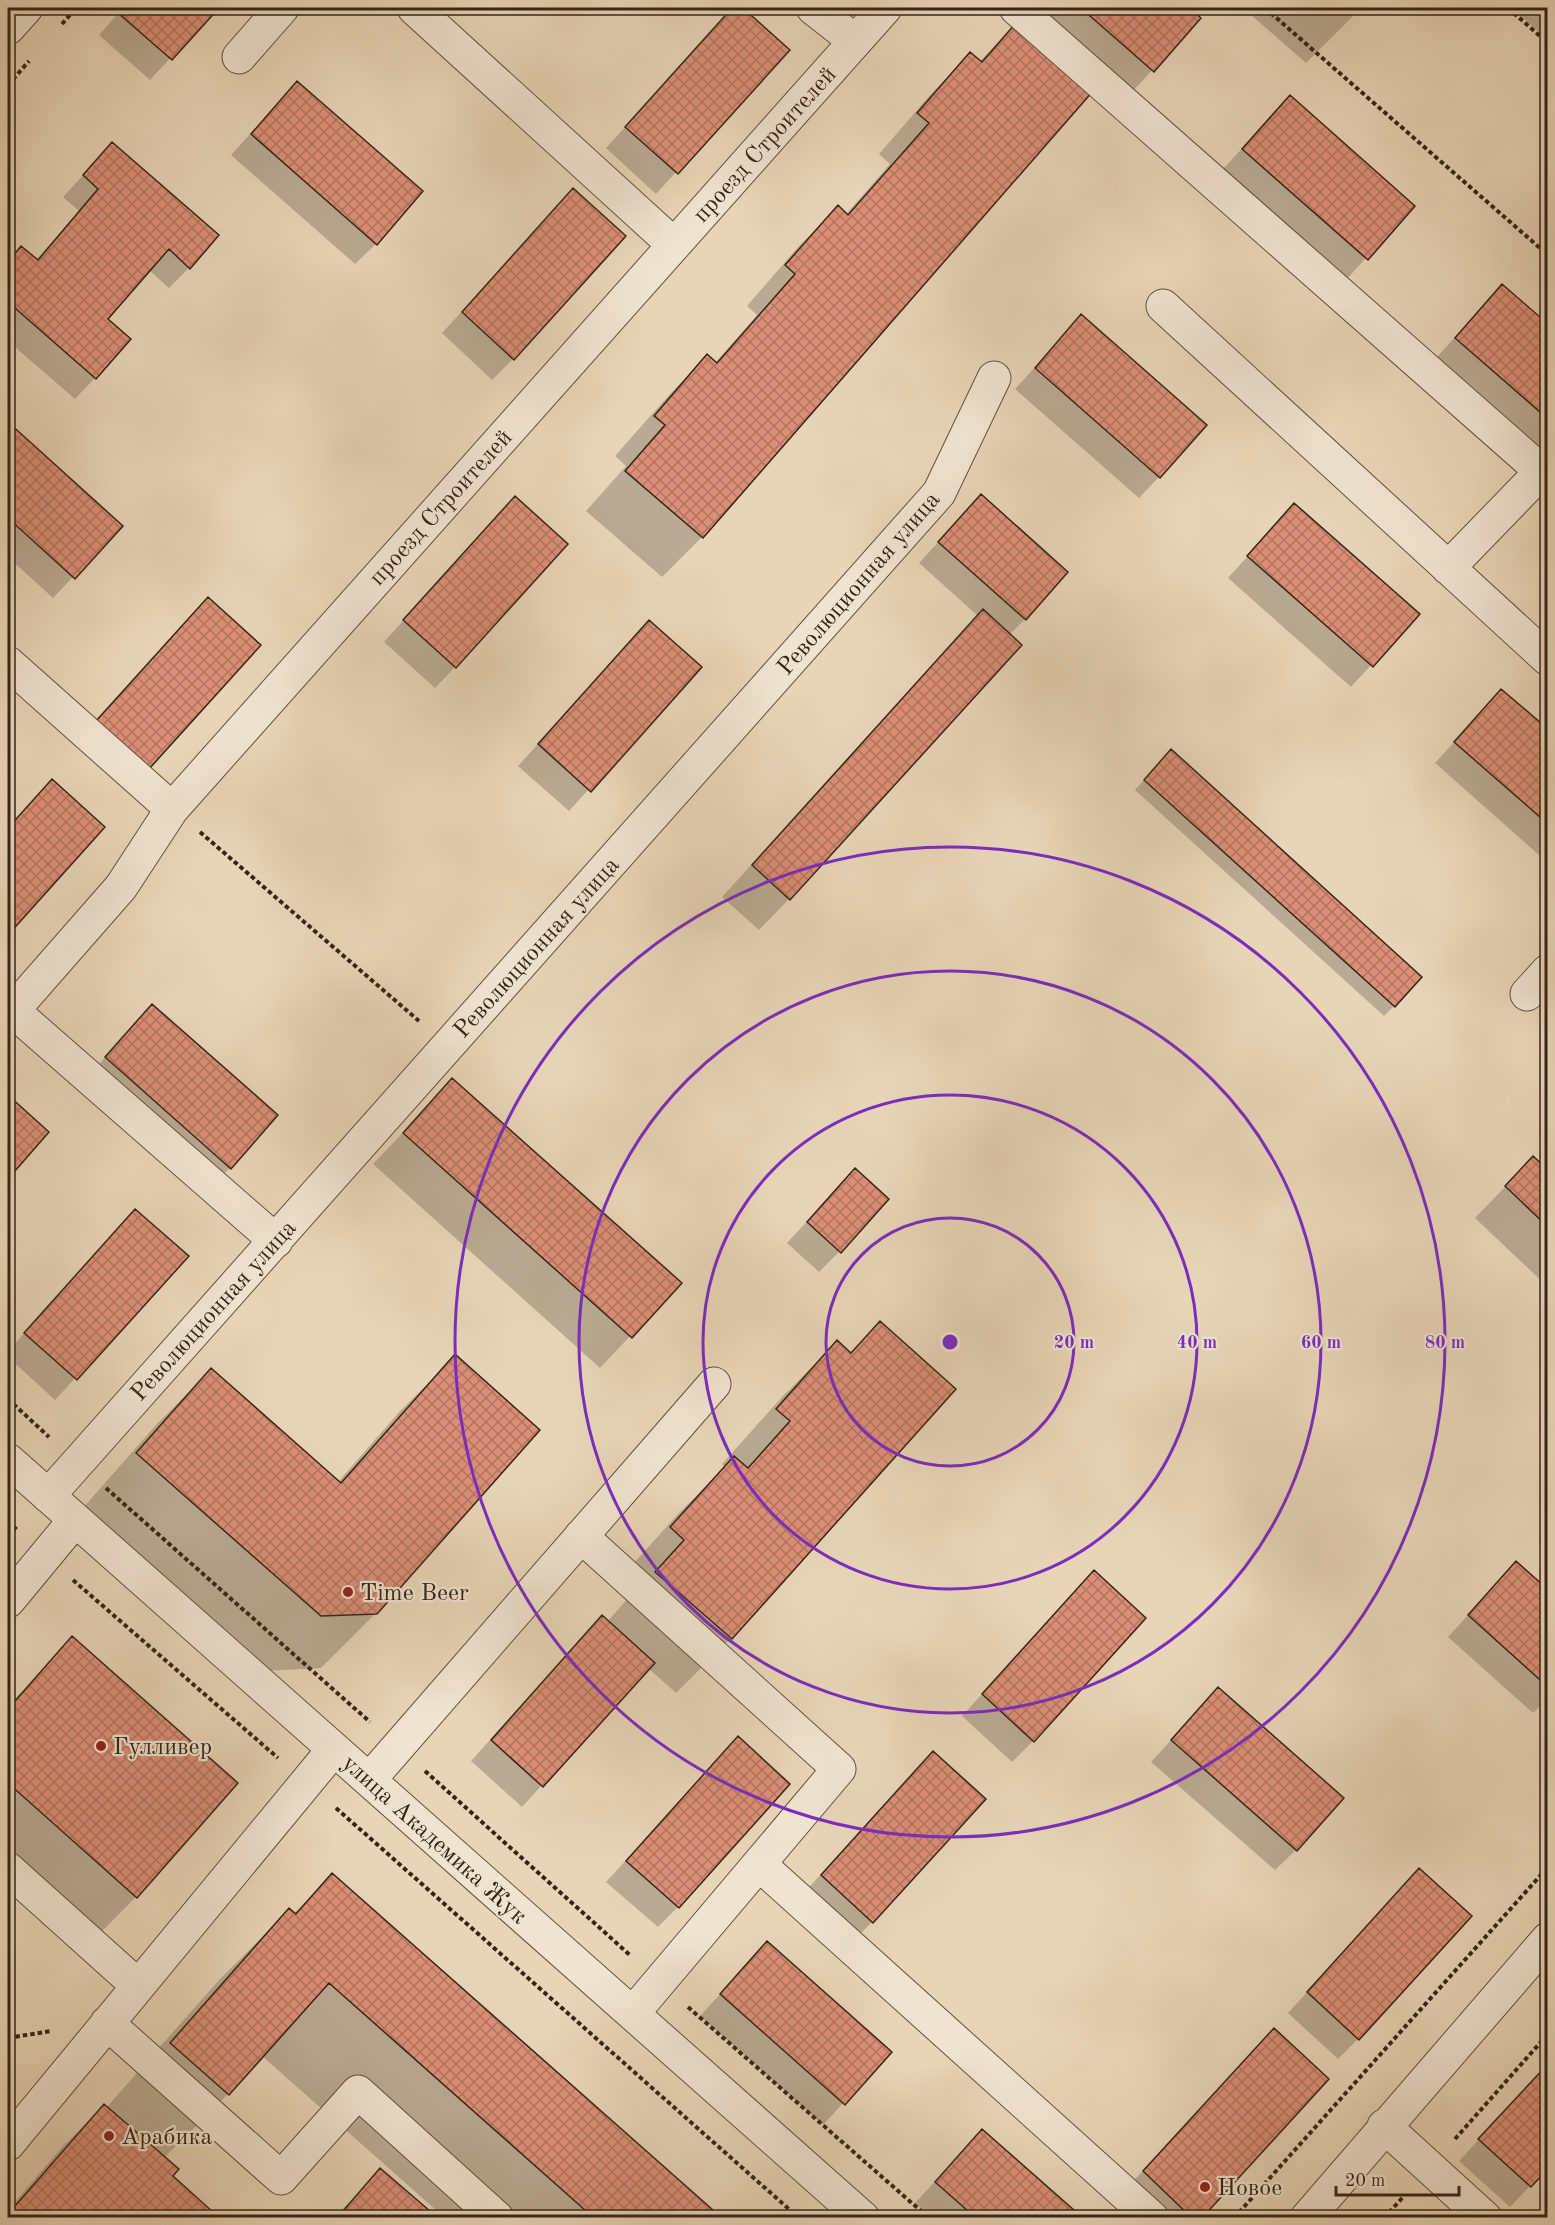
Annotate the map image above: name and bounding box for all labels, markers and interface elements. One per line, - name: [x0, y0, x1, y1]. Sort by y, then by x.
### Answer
- street label: проезд Строителей: [689, 63, 841, 228]
- street label: проезд Строителей: [365, 426, 517, 591]
- street label: Революционная улица: [774, 488, 945, 681]
- street label: Революционная улица: [450, 853, 625, 1043]
- street label: Революционная улица: [127, 1216, 302, 1406]
- centre of rings: [940, 1332, 960, 1352]
- text: 20 m: [1054, 1334, 1094, 1352]
- text: 40 m: [1177, 1334, 1217, 1352]
- text: 60 m: [1301, 1334, 1341, 1352]
- text: 80 m: [1425, 1334, 1465, 1352]
- place label: Time Beer: [360, 1582, 469, 1606]
- marker: Time Beer: [341, 1585, 355, 1599]
- place label: Гулливер: [113, 1736, 212, 1760]
- marker: Гулливер: [94, 1739, 108, 1753]
- street label: улица Академика Жук: [337, 1751, 531, 1930]
- place label: Арабика: [121, 2126, 212, 2150]
- marker: Арабика: [102, 2129, 116, 2143]
- scale bar: [1336, 2159, 1459, 2197]
- text: 20 m: [1345, 2172, 1385, 2190]
- place label: Новое: [1217, 2177, 1282, 2201]
- marker: Новое: [1198, 2180, 1212, 2194]

